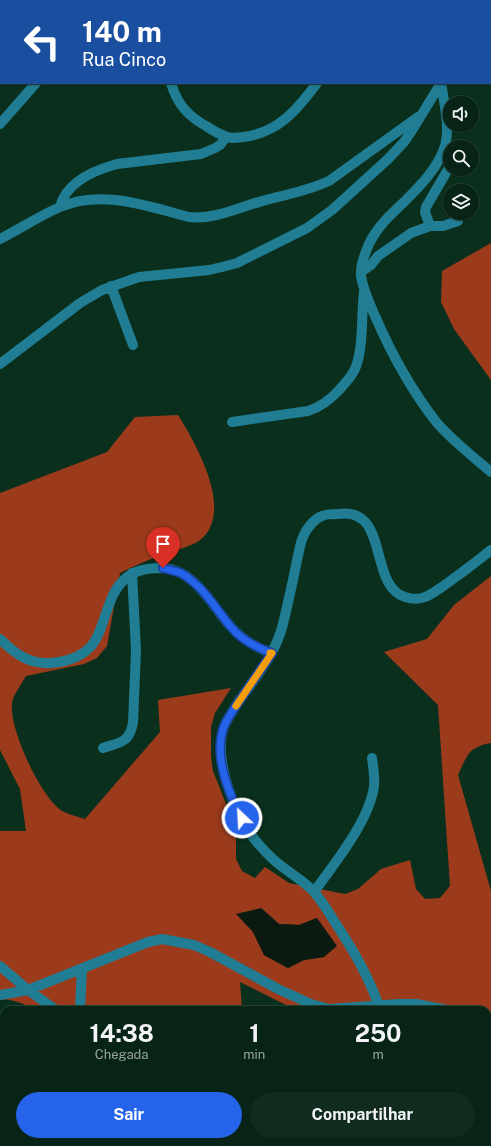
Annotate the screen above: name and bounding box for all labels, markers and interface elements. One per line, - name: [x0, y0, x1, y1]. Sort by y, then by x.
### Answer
- text: 140 m: [82, 15, 162, 48]
- icon: left: [16, 16, 68, 68]
- text: Rua Cinco: [82, 49, 166, 70]
- map controls: [443, 96, 479, 220]
- button: sound: [443, 96, 479, 132]
- button: search: [443, 140, 479, 176]
- button: layers: [443, 184, 479, 220]
- pin: [146, 527, 180, 568]
- icon: arrive: [152, 533, 174, 555]
- position arrow: [221, 797, 263, 839]
- text: 14:38: [89, 1019, 154, 1047]
- text: 1: [249, 1019, 259, 1047]
- text: 250: [355, 1019, 402, 1047]
- text: Chegada: [95, 1047, 149, 1062]
- text: min: [243, 1047, 265, 1062]
- text: m: [373, 1047, 384, 1062]
- button: Sair: [16, 1092, 242, 1138]
- button: Compartilhar: [250, 1092, 475, 1138]

